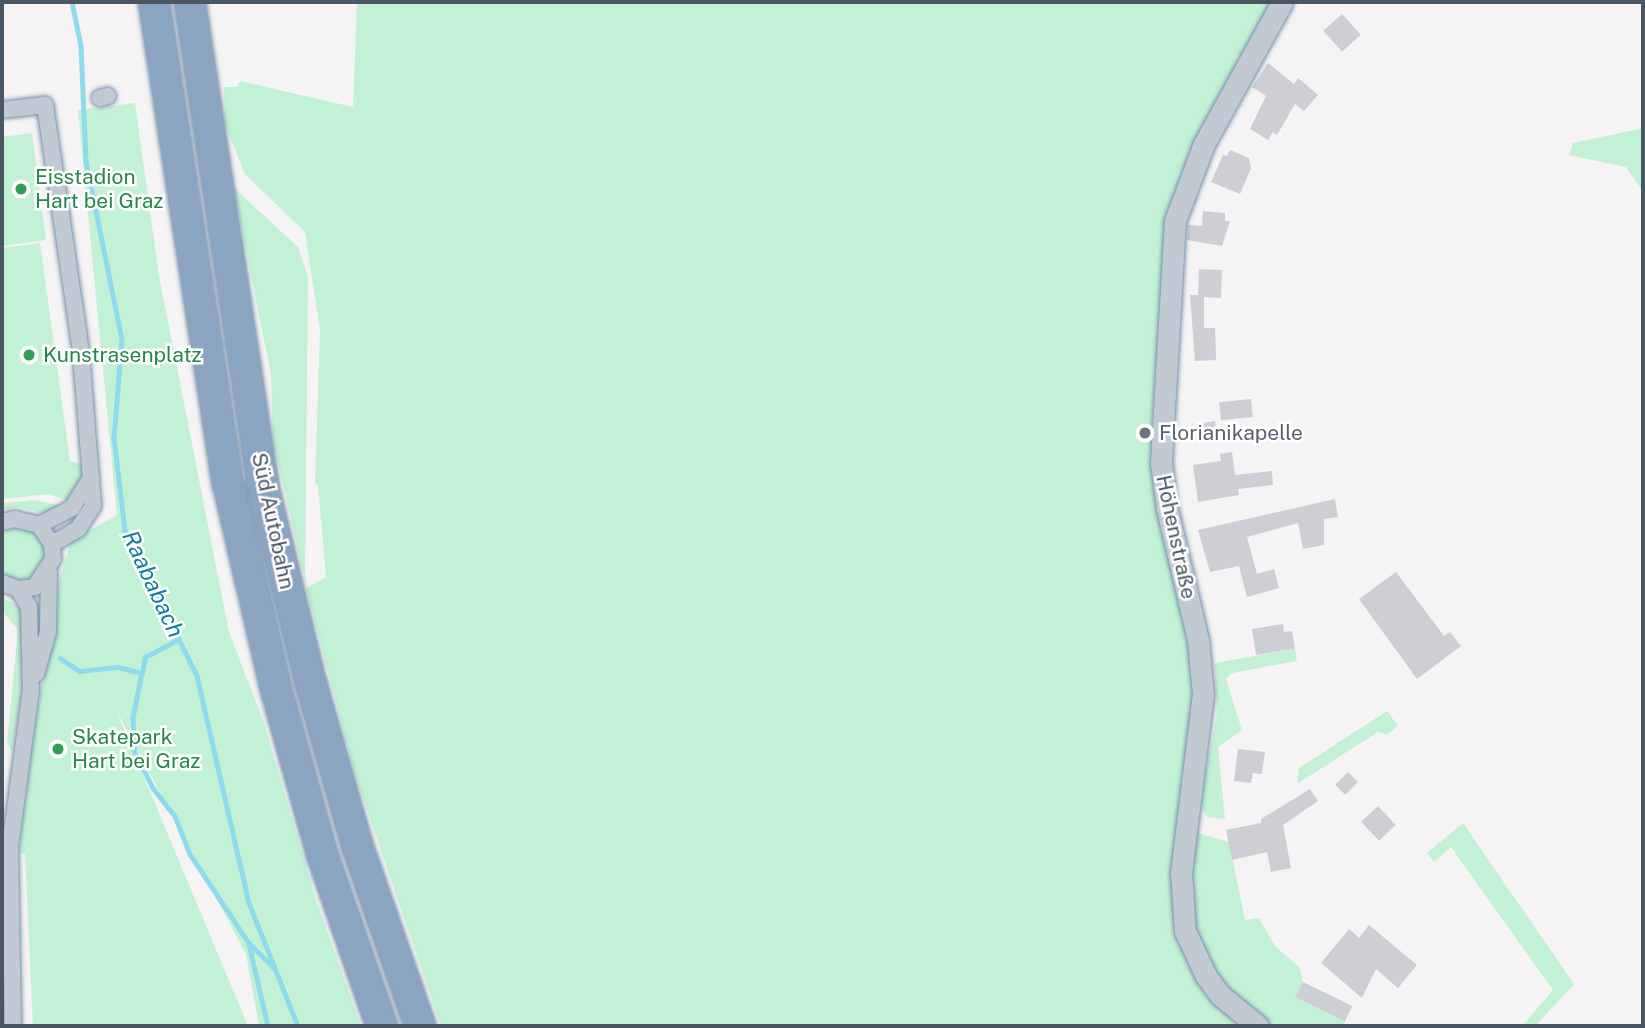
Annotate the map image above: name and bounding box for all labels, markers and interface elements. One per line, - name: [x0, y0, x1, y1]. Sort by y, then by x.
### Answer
- place label: Eisstadion Hart bei Graz: [35, 164, 163, 214]
- marker: Eisstadion Hart bei Graz: [13, 181, 29, 197]
- place label: Kunstrasenplatz: [43, 342, 202, 368]
- marker: Kunstrasenplatz: [21, 347, 37, 363]
- place label: Florianikapelle: [1159, 420, 1303, 446]
- marker: Florianikapelle: [1137, 425, 1153, 441]
- street label: Süd Autobahn: [246, 450, 300, 592]
- street label: Höhenstraße: [1151, 473, 1201, 601]
- water label: Raababach: [116, 526, 190, 642]
- place label: Skatepark Hart bei Graz: [72, 724, 200, 774]
- marker: Skatepark Hart bei Graz: [50, 741, 66, 757]

